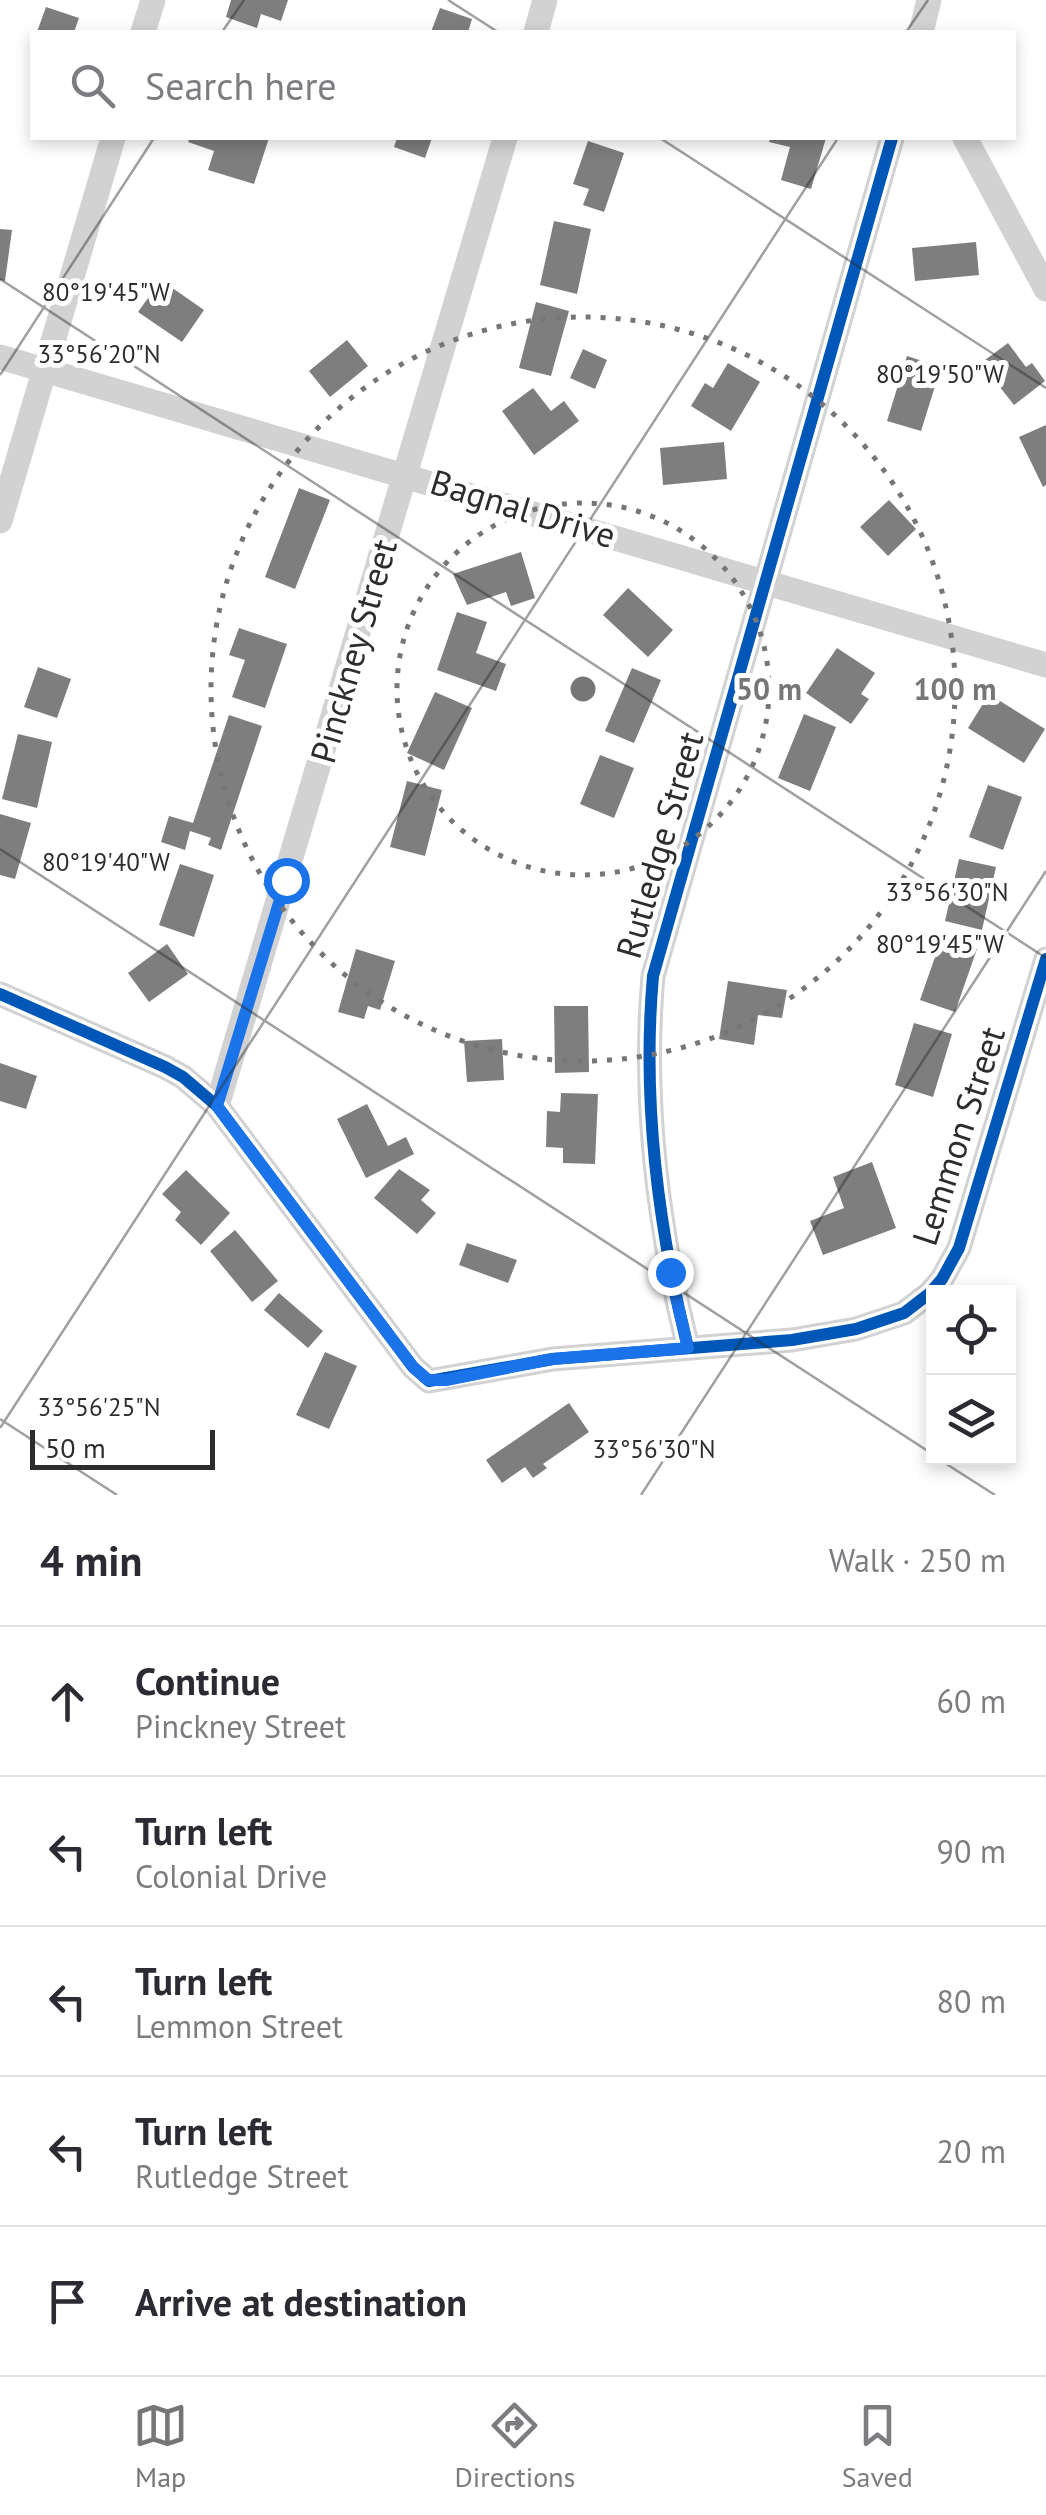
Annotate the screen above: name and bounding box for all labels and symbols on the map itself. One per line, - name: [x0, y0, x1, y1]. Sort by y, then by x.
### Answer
- text: 80°19'45"W: [42, 276, 170, 308]
- text: 33°56'20"N: [37, 338, 161, 370]
- text: 80°19'50"W: [876, 358, 1004, 390]
- street label: Bagnal Drive: [425, 458, 621, 558]
- street label: Pinckney Street: [299, 533, 407, 768]
- text: 50 m: [736, 669, 802, 708]
- text: 100 m: [914, 669, 996, 708]
- centre of rings: [565, 671, 601, 707]
- street label: Rutledge Street: [605, 726, 713, 963]
- text: 80°19'40"W: [42, 846, 170, 878]
- route start: [264, 858, 310, 904]
- text: 33°56'30"N: [885, 876, 1009, 908]
- text: 80°19'45"W: [876, 928, 1004, 960]
- street label: Lemmon Street: [901, 1020, 1015, 1251]
- route end: [648, 1250, 694, 1296]
- text: 33°56'25"N: [37, 1391, 161, 1423]
- scale bar: [30, 1425, 215, 1470]
- text: 33°56'30"N: [592, 1433, 716, 1465]

